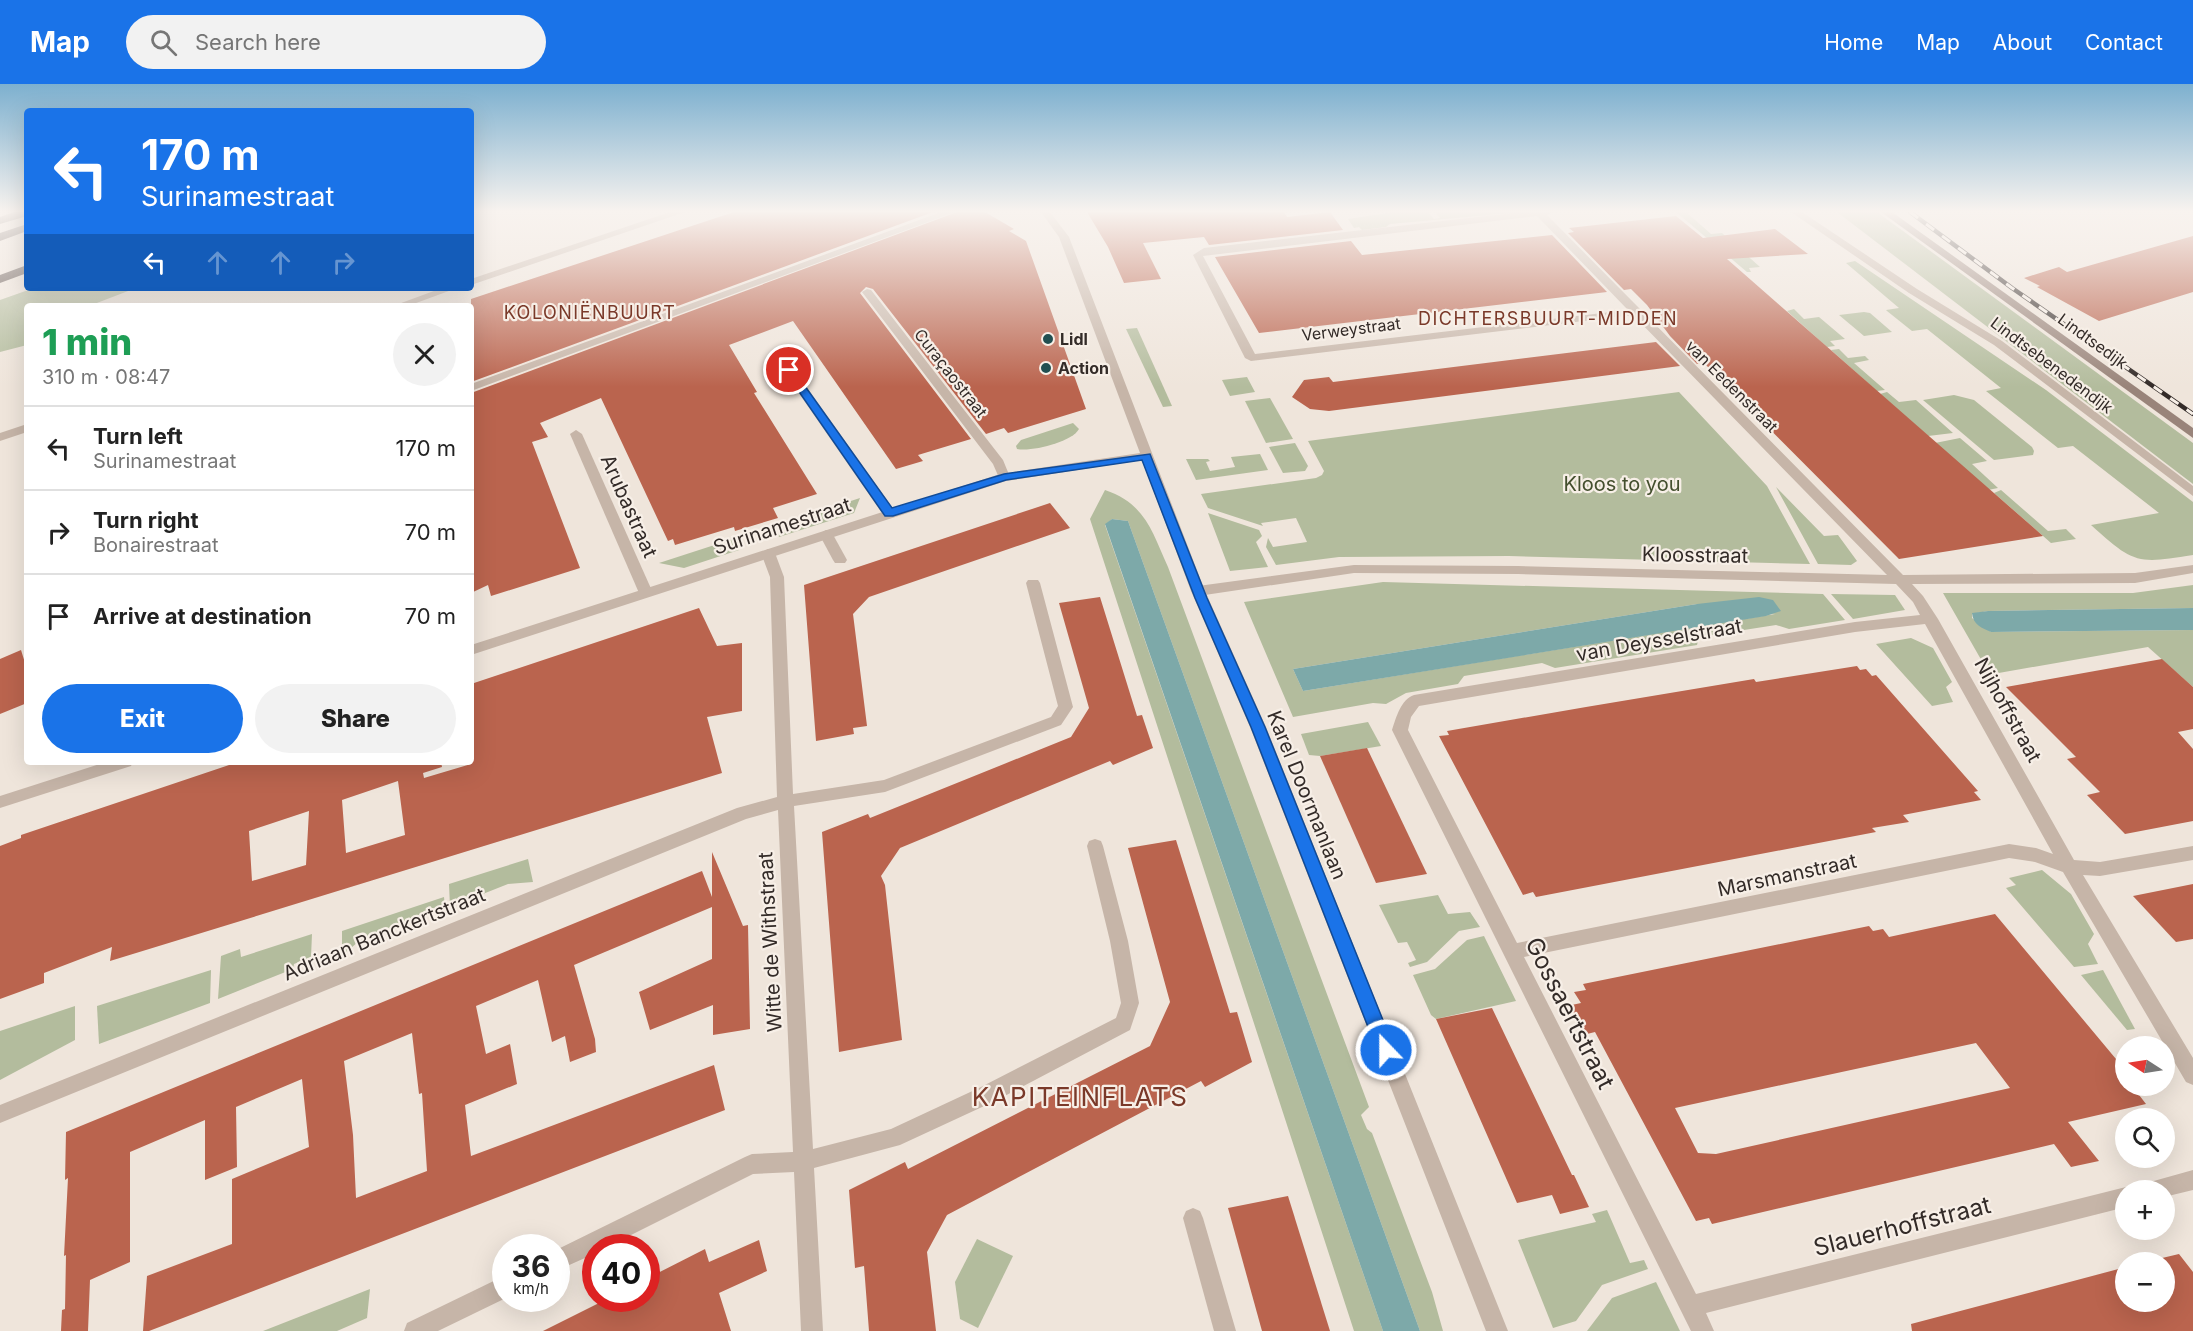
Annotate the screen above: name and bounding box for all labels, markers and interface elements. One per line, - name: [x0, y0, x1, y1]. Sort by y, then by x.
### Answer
- search box: [126, 15, 546, 69]
- text: Map: [30, 25, 90, 59]
- icon: search: [147, 26, 180, 59]
- text: Search here: [195, 29, 321, 55]
- text: Home: [1824, 30, 1883, 55]
- text: Map: [1916, 30, 1960, 55]
- text: About: [1993, 30, 2052, 55]
- text: Contact: [2085, 30, 2163, 55]
- text: 170 m: [141, 129, 259, 180]
- icon: left: [42, 132, 120, 210]
- text: Surinamestraat: [141, 180, 334, 213]
- icon: left: [138, 246, 171, 279]
- icon: ahead: [201, 246, 234, 279]
- icon: ahead: [264, 246, 297, 279]
- icon: right: [327, 246, 360, 279]
- district label: KOLONIËNBUURT: [504, 301, 676, 323]
- district label: DICHTERSBUURT-MIDDEN: [1418, 308, 1678, 329]
- street label: Lindtsedijk: [2054, 309, 2132, 373]
- street label: Lindtsebenedendijk: [1987, 312, 2117, 418]
- street label: Verweystraat: [1300, 313, 1402, 345]
- text: 1 min: [42, 320, 132, 364]
- button: close: [393, 323, 456, 386]
- street label: Curaçaostraat: [910, 325, 992, 421]
- place label: Lidl: [1060, 329, 1088, 349]
- marker: Lidl: [1041, 332, 1055, 346]
- street label: van Eedenstraat: [1682, 336, 1782, 436]
- pin: [763, 344, 814, 395]
- icon: arrive: [772, 353, 805, 386]
- place label: Action: [1058, 358, 1109, 378]
- marker: Action: [1039, 361, 1053, 375]
- text: 310 m · 08:47: [42, 365, 170, 389]
- text: Turn left: [93, 423, 183, 449]
- icon: left: [42, 432, 75, 465]
- text: 170 m: [396, 435, 456, 461]
- text: Surinamestraat: [93, 449, 236, 473]
- street label: Arubastraat: [596, 451, 663, 562]
- park label: Kloos to you: [1563, 472, 1681, 496]
- street label: Surinamestraat: [710, 492, 854, 560]
- text: Turn right: [93, 507, 199, 533]
- icon: right: [42, 516, 75, 549]
- text: 70 m: [405, 519, 456, 545]
- text: Bonairestraat: [93, 533, 218, 557]
- street label: Kloosstraat: [1642, 542, 1749, 568]
- icon: arrive: [42, 600, 75, 633]
- text: Arrive at destination: [93, 603, 312, 629]
- text: 70 m: [405, 603, 456, 629]
- street label: van Deysselstraat: [1574, 614, 1744, 666]
- street label: Nijhoffstraat: [1969, 654, 2047, 767]
- button: Exit: [42, 684, 243, 753]
- button: Share: [255, 684, 456, 753]
- street label: Karel Doormanlaan: [1262, 707, 1352, 883]
- street label: Marsmanstraat: [1715, 848, 1859, 901]
- street label: Witte de Withstraat: [753, 851, 787, 1033]
- street label: Adriaan Banckertstraat: [279, 882, 489, 986]
- street label: Gossaertstraat: [1519, 932, 1621, 1094]
- position arrow: [1354, 1018, 1418, 1082]
- north arrow: [2115, 1036, 2175, 1096]
- map controls: [2115, 1036, 2175, 1312]
- district label: KAPITEINFLATS: [972, 1081, 1188, 1112]
- button: search: [2115, 1108, 2175, 1168]
- button: +: [2115, 1180, 2175, 1240]
- street label: Slauerhoffstraat: [1810, 1190, 1994, 1262]
- speed limit sign: 40: [582, 1234, 660, 1312]
- text: 36: [512, 1248, 550, 1284]
- button: −: [2115, 1252, 2175, 1312]
- text: km/h: [513, 1279, 549, 1298]

